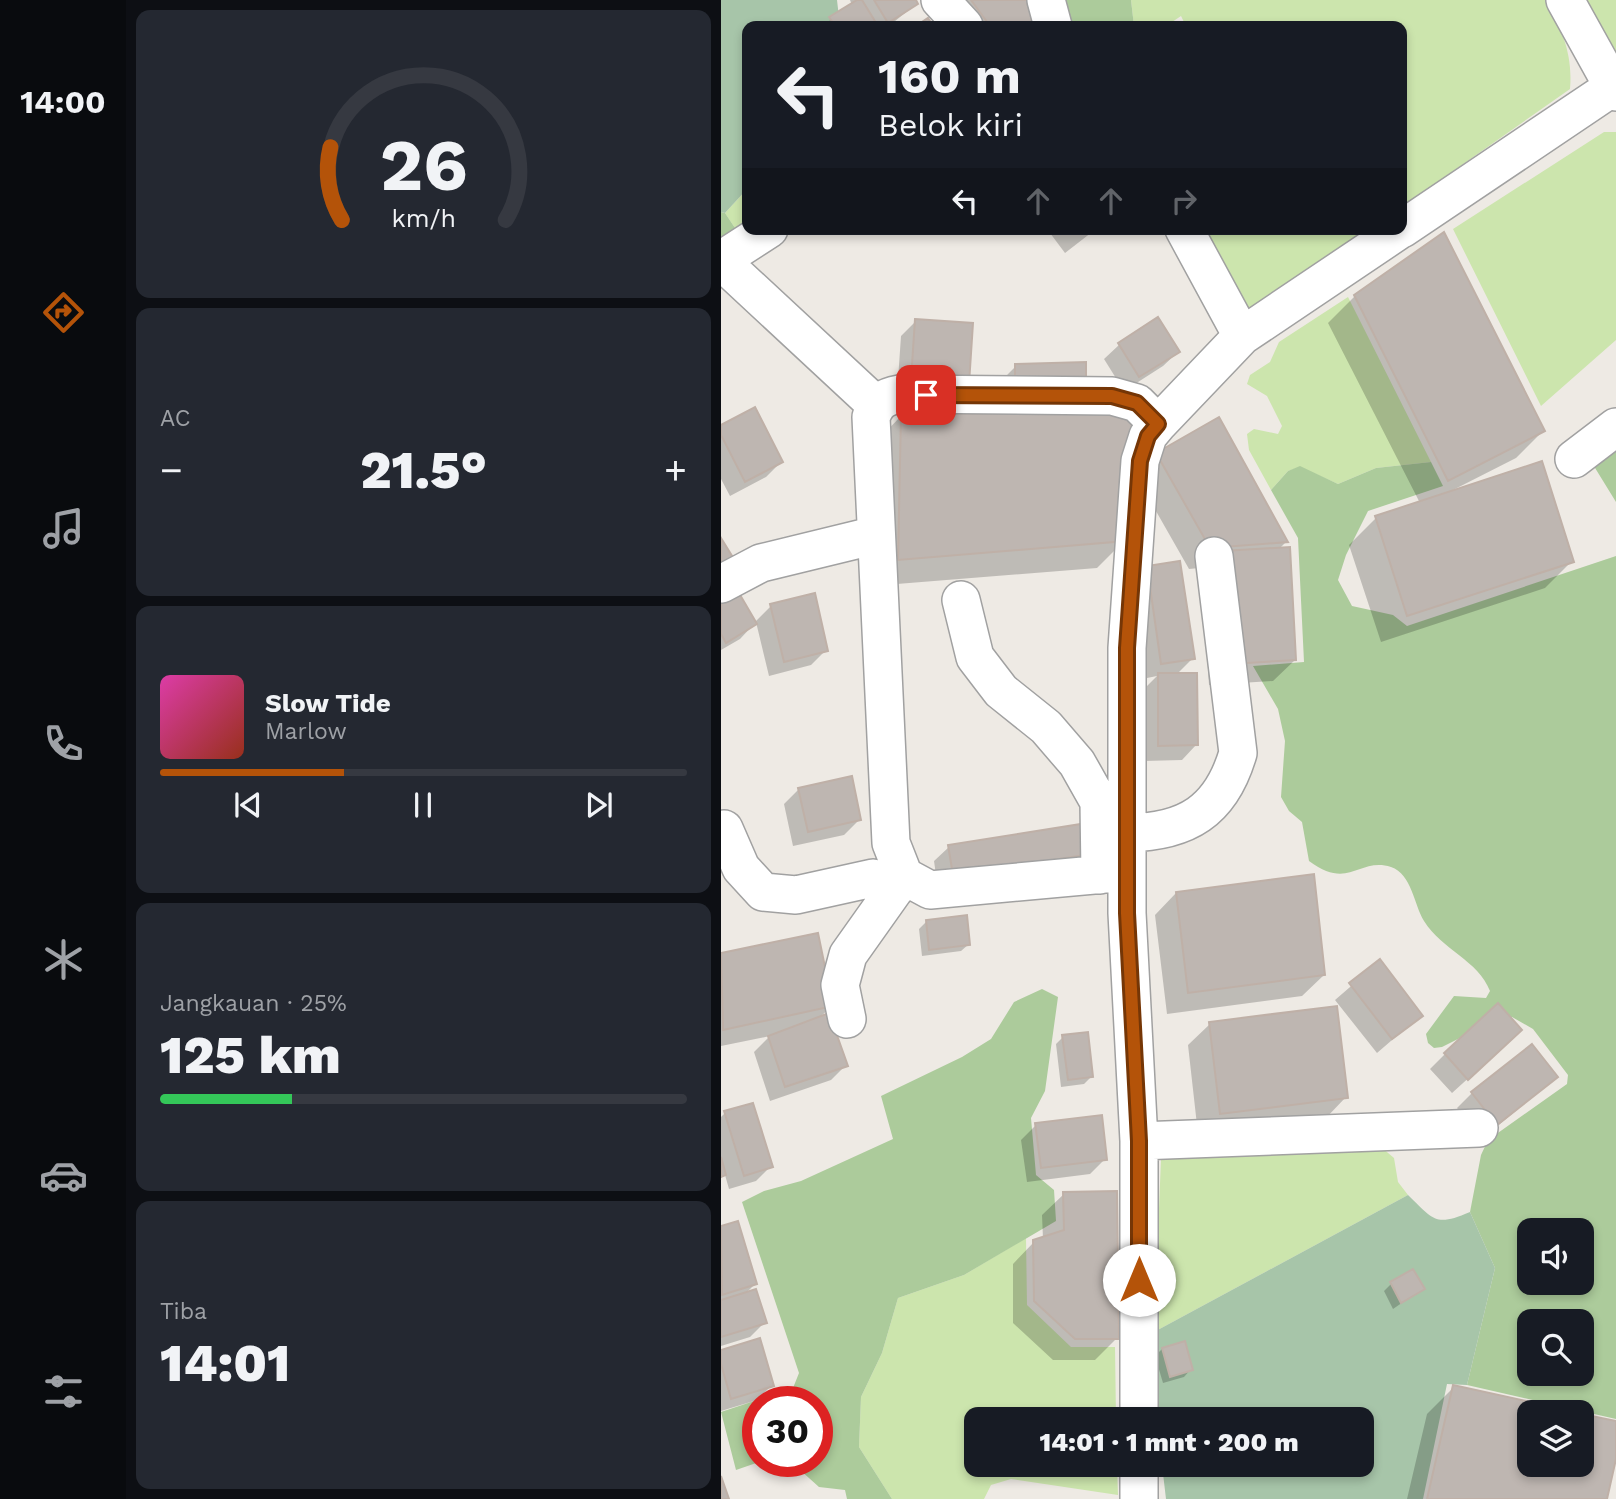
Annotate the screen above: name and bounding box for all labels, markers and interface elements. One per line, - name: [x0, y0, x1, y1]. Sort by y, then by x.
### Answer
- text: 160 m: [878, 47, 1021, 105]
- icon: left: [763, 49, 854, 140]
- text: 14:00: [20, 83, 106, 121]
- text: Belok kiri: [878, 106, 1023, 144]
- text: 26: [379, 122, 468, 208]
- icon: left: [946, 182, 984, 220]
- icon: ahead: [1019, 182, 1057, 220]
- icon: ahead: [1092, 182, 1130, 220]
- icon: right: [1165, 182, 1203, 220]
- text: km/h: [391, 204, 456, 233]
- icon: directions: [39, 288, 88, 337]
- pin: [896, 365, 956, 425]
- icon: arrive: [907, 376, 945, 414]
- text: AC: [160, 405, 190, 432]
- text: 21.5°: [360, 440, 487, 501]
- text: −: [160, 448, 183, 492]
- text: +: [664, 448, 687, 492]
- icon: music: [39, 504, 88, 553]
- text: Slow Tide: [265, 688, 391, 718]
- text: Marlow: [265, 718, 347, 745]
- icon: phone: [39, 719, 88, 768]
- icon: previous: [229, 786, 267, 824]
- icon: pause: [404, 786, 442, 824]
- icon: next: [580, 786, 618, 824]
- icon: climate: [39, 935, 88, 984]
- text: Jangkauan · 25%: [160, 990, 347, 1017]
- text: 125 km: [160, 1025, 341, 1086]
- icon: car: [39, 1151, 88, 1200]
- map controls: [1517, 1218, 1594, 1477]
- button: sound: [1517, 1218, 1594, 1295]
- position arrow: [1102, 1243, 1176, 1317]
- text: Tiba: [160, 1298, 207, 1325]
- button: search: [1517, 1309, 1594, 1386]
- text: 14:01: [160, 1333, 290, 1394]
- icon: filters: [39, 1367, 88, 1416]
- speed limit sign: 30: [742, 1386, 833, 1477]
- button: layers: [1517, 1400, 1594, 1477]
- text: 14:01 · 1 mnt · 200 m: [1039, 1427, 1299, 1457]

